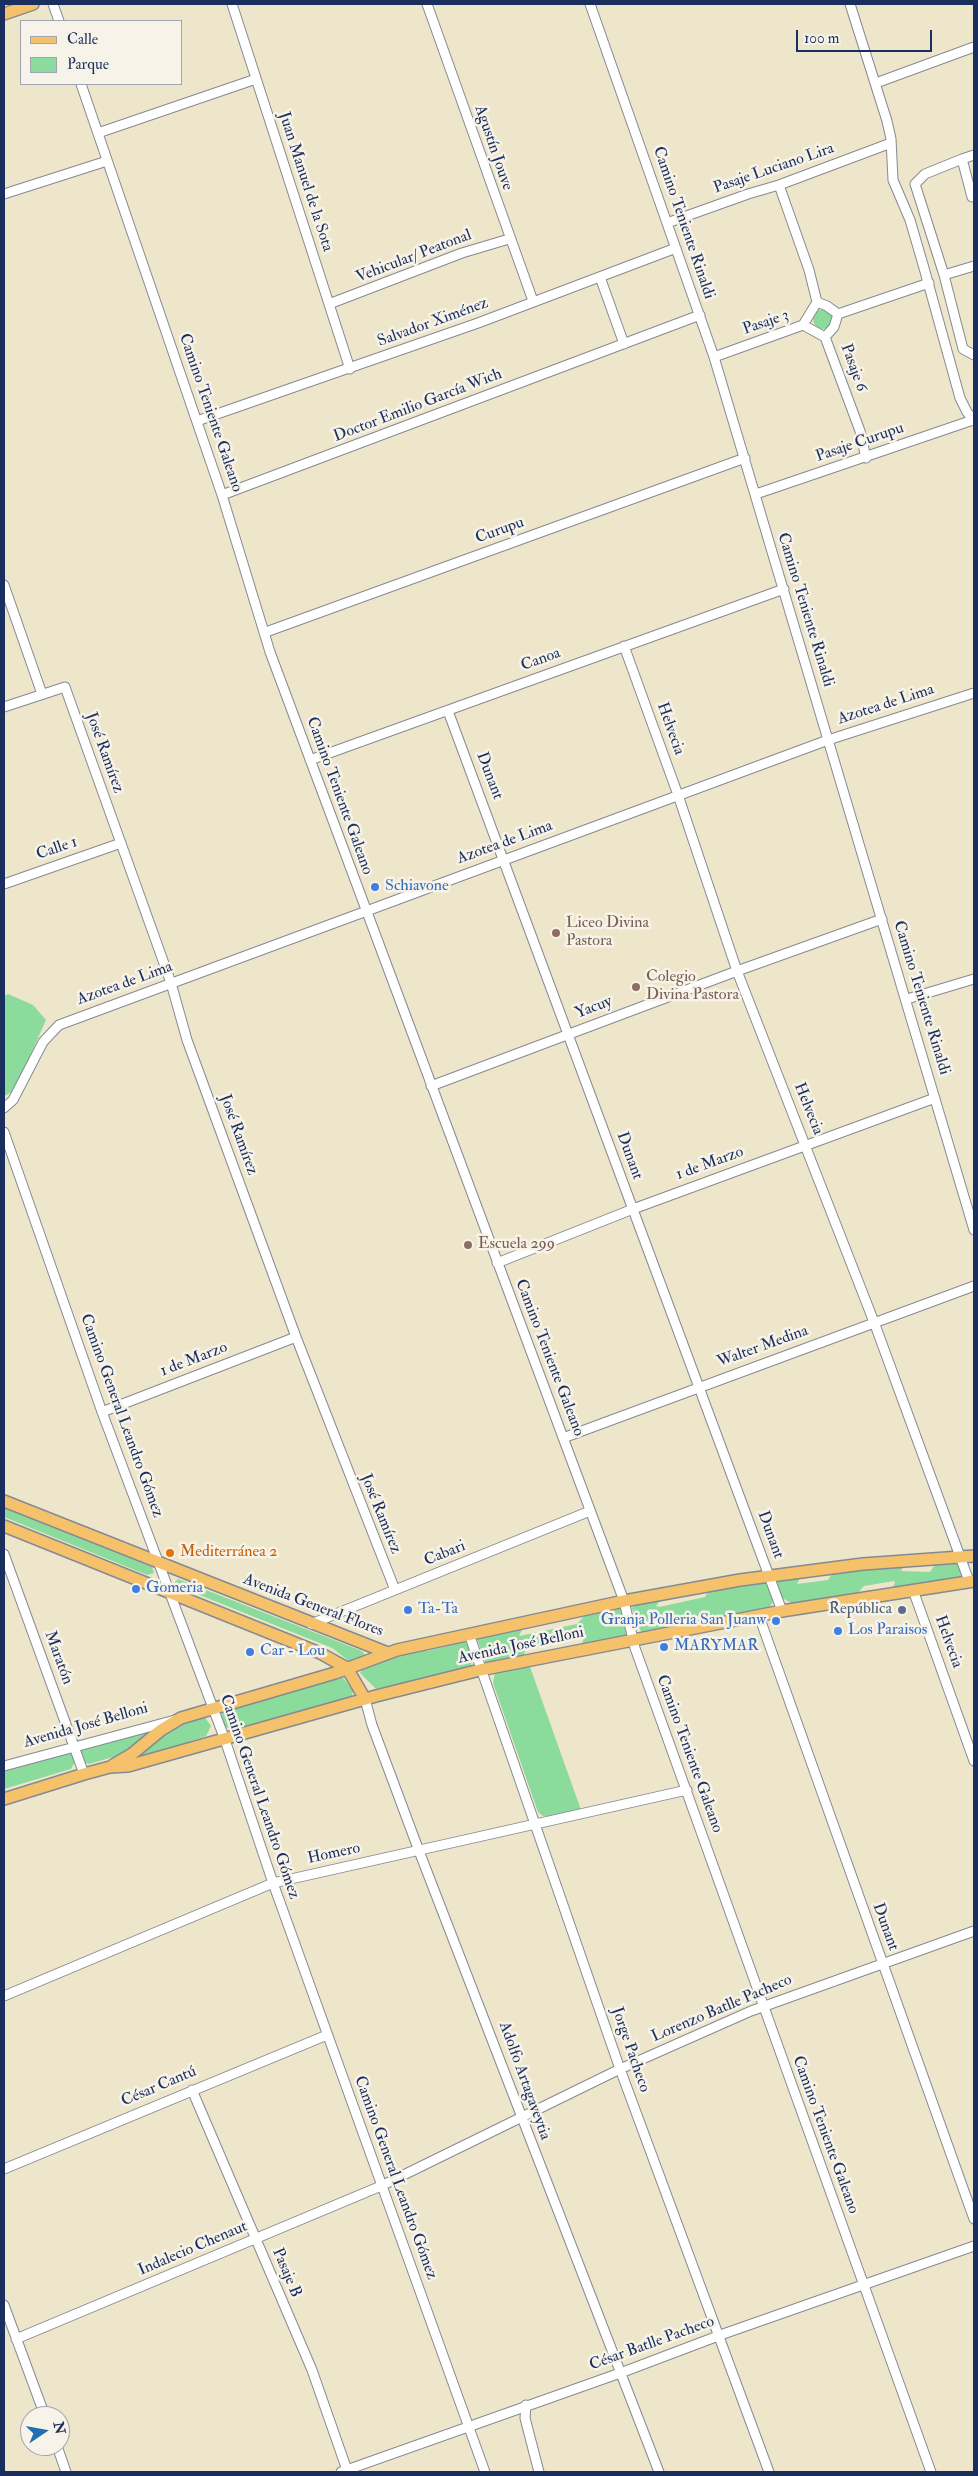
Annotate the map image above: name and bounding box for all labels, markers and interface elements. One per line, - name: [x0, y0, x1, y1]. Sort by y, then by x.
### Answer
- legend: [20, 20, 182, 85]
- scale bar: [798, 20, 934, 52]
- text: 100 m: [804, 29, 839, 48]
- text: Calle: [67, 30, 98, 49]
- text: Parque: [67, 55, 109, 74]
- street label: Agustín Jouve: [470, 103, 516, 193]
- street label: Juan Manuel de la Sota: [273, 110, 337, 254]
- street label: Pasaje Luciano Lira: [711, 139, 837, 199]
- street label: Camino Teniente Rinaldi: [648, 144, 718, 302]
- street label: Vehicular/ Peatonal: [354, 226, 474, 288]
- street label: Salvador Ximénez: [375, 294, 491, 352]
- street label: Pasaje 3: [740, 306, 792, 340]
- street label: Camino Teniente Galeano: [174, 331, 246, 495]
- street label: Pasaje 6: [836, 341, 870, 395]
- street label: Doctor Emilio García Wich: [331, 365, 505, 447]
- street label: Pasaje Curupu: [813, 419, 907, 467]
- street label: Curupu: [473, 513, 527, 549]
- street label: Camino Teniente Rinaldi: [772, 531, 838, 689]
- street label: Canoa: [519, 644, 563, 676]
- street label: Azotea de Lima: [835, 680, 937, 730]
- street label: Helvecia: [652, 700, 688, 758]
- street label: José Ramírez: [81, 710, 127, 796]
- street label: Camino Teniente Galeano: [302, 715, 376, 877]
- street label: Dunant: [471, 749, 507, 803]
- street label: Azotea de Lima: [455, 817, 555, 869]
- street label: Calle 1: [34, 833, 80, 865]
- place label: Schiavone: [385, 877, 449, 897]
- marker: Schiavone: [369, 881, 381, 893]
- place label: Liceo Divina Pastora: [566, 914, 649, 952]
- street label: Camino Teniente Rinaldi: [888, 919, 954, 1077]
- marker: Liceo Divina Pastora: [550, 927, 562, 939]
- street label: Azotea de Lima: [75, 958, 175, 1010]
- place label: Colegio Divina Pastora: [646, 968, 739, 1006]
- marker: Colegio Divina Pastora: [630, 981, 642, 993]
- street label: Yacuy: [573, 992, 615, 1024]
- street label: Helvecia: [789, 1080, 827, 1138]
- street label: José Ramírez: [215, 1092, 261, 1178]
- street label: Dunant: [612, 1129, 646, 1183]
- street label: 1 de Marzo: [674, 1143, 746, 1185]
- place label: Escuela 299: [478, 1235, 555, 1255]
- marker: Escuela 299: [462, 1239, 474, 1251]
- street label: Camino Teniente Galeano: [510, 1277, 588, 1439]
- street label: Camino General Leandro Gómez: [75, 1312, 167, 1520]
- street label: Walter Medina: [715, 1322, 811, 1372]
- street label: 1 de Marzo: [158, 1338, 230, 1382]
- street label: José Ramírez: [355, 1471, 405, 1557]
- street label: Dunant: [753, 1508, 787, 1562]
- street label: Cabari: [422, 1537, 468, 1571]
- place label: Mediterránea 2: [180, 1543, 277, 1563]
- marker: Mediterránea 2: [164, 1547, 176, 1559]
- street label: Avenida General Flores: [240, 1570, 386, 1642]
- place label: Gomeria: [146, 1579, 203, 1599]
- marker: Gomeria: [130, 1583, 142, 1595]
- place label: Ta-Ta: [418, 1600, 458, 1620]
- place label: República: [829, 1600, 892, 1620]
- marker: Ta-Ta: [402, 1604, 414, 1616]
- marker: República: [896, 1604, 908, 1616]
- place label: Granja Polleria San Juanw: [601, 1611, 766, 1631]
- street label: Helvecia: [930, 1613, 966, 1671]
- marker: Granja Polleria San Juanw: [770, 1615, 782, 1627]
- place label: Los Paraisos: [848, 1621, 927, 1641]
- street label: Avenida José Belloni: [456, 1623, 586, 1669]
- marker: Los Paraisos: [832, 1625, 844, 1637]
- street label: Maratón: [39, 1629, 77, 1687]
- place label: MARYMAR: [674, 1637, 759, 1657]
- marker: MARYMAR: [658, 1641, 670, 1653]
- place label: Car - Lou: [260, 1642, 325, 1662]
- marker: Car - Lou: [244, 1646, 256, 1658]
- street label: Camino Teniente Galeano: [652, 1673, 726, 1835]
- street label: Camino General Leandro Gómez: [215, 1692, 303, 1902]
- street label: Avenida José Belloni: [22, 1699, 150, 1753]
- street label: Homero: [306, 1839, 362, 1869]
- street label: Dunant: [868, 1900, 902, 1954]
- street label: Lorenzo Batlle Pacheco: [649, 1971, 795, 2047]
- street label: Jorge Pacheco: [606, 2005, 654, 2095]
- street label: Adolfo Artagaveytia: [494, 2019, 554, 2143]
- street label: Camino Teniente Galeano: [788, 2054, 862, 2216]
- street label: César Cantú: [119, 2063, 199, 2111]
- street label: Camino General Leandro Gómez: [349, 2074, 441, 2282]
- street label: Indalecio Chenaut: [136, 2217, 250, 2281]
- street label: Pasaje B: [267, 2245, 305, 2301]
- street label: César Batlle Pacheco: [587, 2313, 717, 2375]
- north arrow: [20, 2406, 70, 2456]
- text: N: [50, 2420, 69, 2436]

